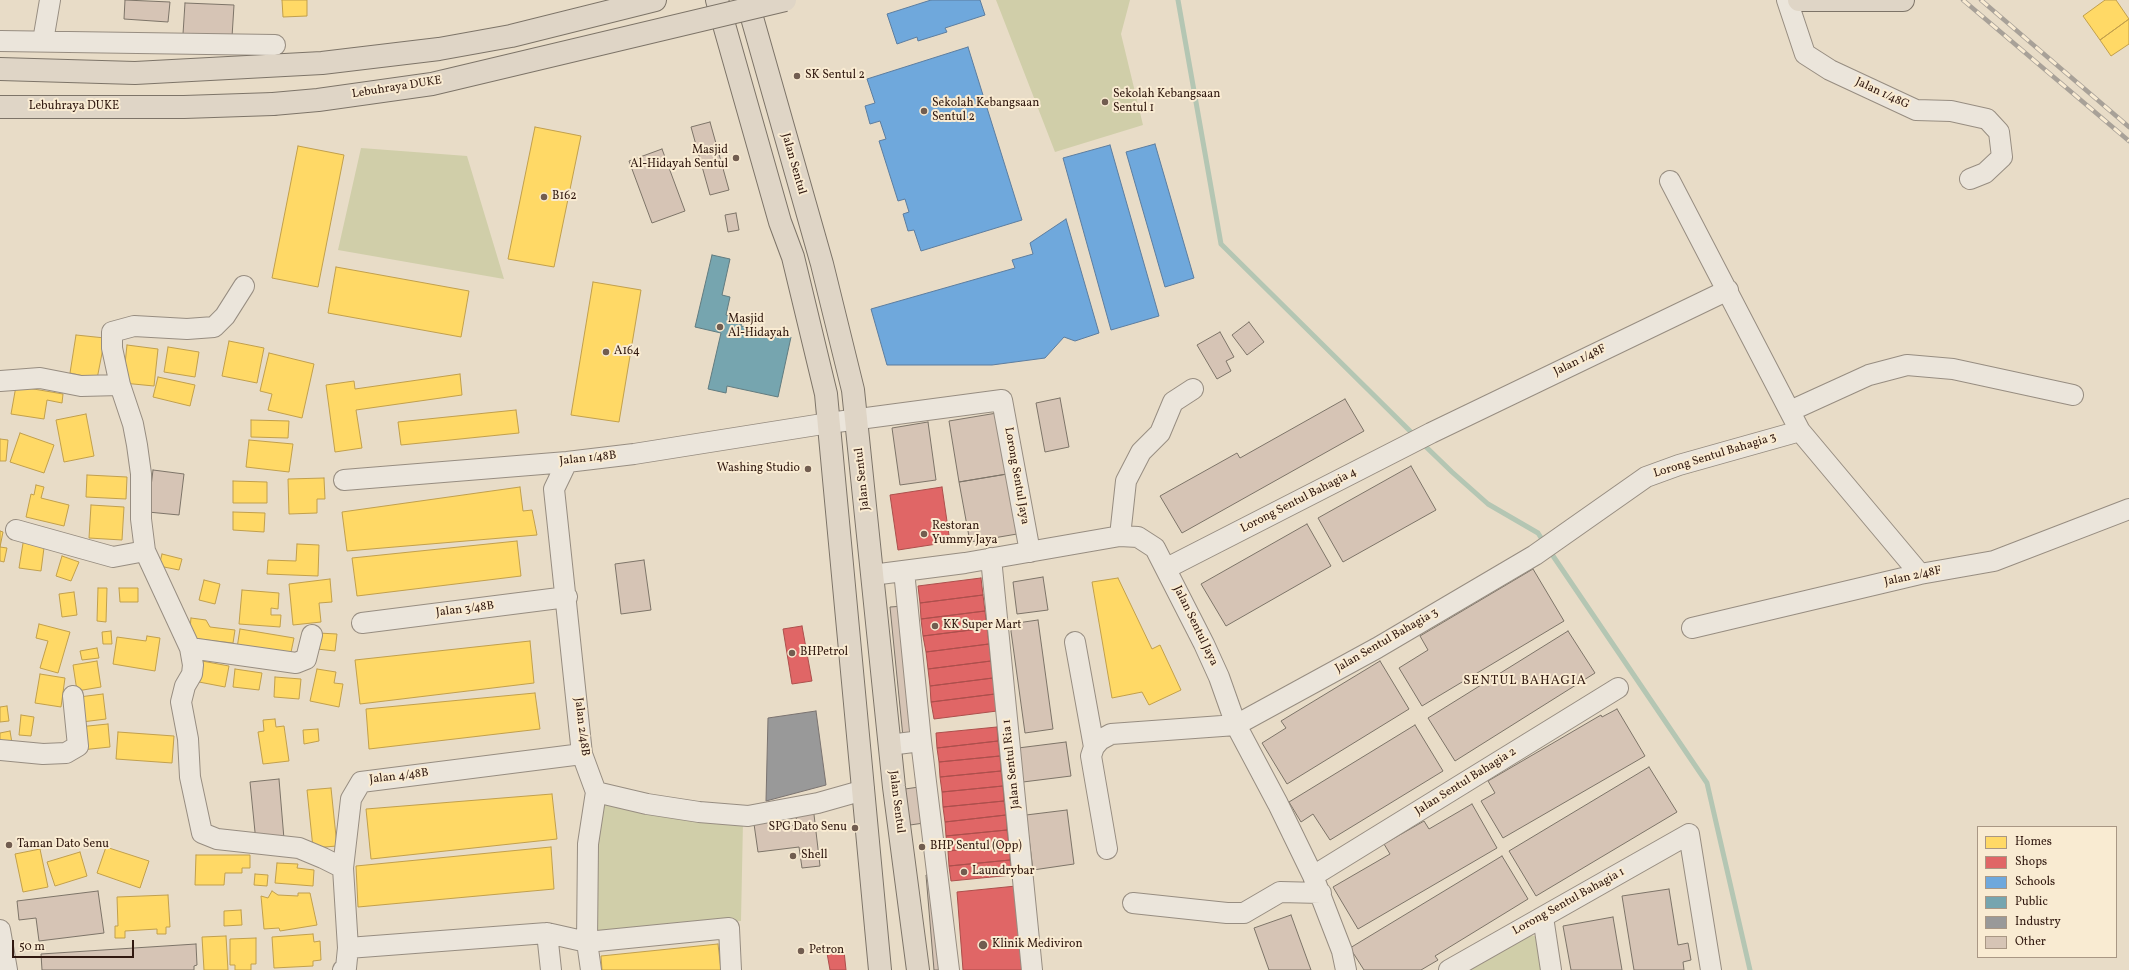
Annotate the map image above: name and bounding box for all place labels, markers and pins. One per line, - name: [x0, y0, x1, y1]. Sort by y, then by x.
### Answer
- place label: SK Sentul 2: [805, 69, 865, 83]
- marker: SK Sentul 2: [792, 71, 802, 81]
- place label: Sekolah Kebangsaan Sentul 1: [1113, 88, 1220, 116]
- place label: Sekolah Kebangsaan Sentul 2: [932, 97, 1039, 125]
- marker: Sekolah Kebangsaan Sentul 1: [1100, 97, 1110, 107]
- marker: Sekolah Kebangsaan Sentul 2: [919, 106, 929, 116]
- place label: Masjid Al-Hidayah Sentul: [630, 144, 728, 172]
- marker: Masjid Al-Hidayah Sentul: [731, 153, 741, 163]
- place label: B162: [552, 190, 577, 204]
- marker: B162: [539, 192, 549, 202]
- place label: Masjid Al-Hidayah: [728, 313, 789, 341]
- marker: Masjid Al-Hidayah: [715, 322, 725, 332]
- place label: A164: [614, 345, 640, 359]
- marker: A164: [601, 347, 611, 357]
- place label: Washing Studio: [717, 462, 800, 476]
- marker: Washing Studio: [803, 464, 813, 474]
- place label: Restoran Yummy Jaya: [932, 520, 997, 548]
- marker: Restoran Yummy Jaya: [919, 529, 929, 539]
- place label: KK Super Mart: [943, 619, 1021, 633]
- marker: KK Super Mart: [930, 621, 940, 631]
- place label: BHPetrol: [800, 646, 848, 660]
- marker: BHPetrol: [787, 648, 797, 658]
- place label: SPG Dato Senu: [769, 821, 847, 835]
- marker: SPG Dato Senu: [850, 823, 860, 833]
- place label: Taman Dato Senu: [17, 838, 109, 852]
- marker: Taman Dato Senu: [4, 840, 14, 850]
- place label: BHP Sentul (Opp): [930, 840, 1022, 854]
- marker: BHP Sentul (Opp): [917, 842, 927, 852]
- place label: Shell: [801, 849, 828, 863]
- marker: Shell: [788, 851, 798, 861]
- place label: Laundrybar: [972, 865, 1034, 879]
- marker: Laundrybar: [959, 867, 969, 877]
- place label: Klinik Mediviron: [992, 938, 1083, 952]
- marker: Klinik Mediviron: [977, 939, 989, 951]
- place label: Petron: [809, 944, 844, 958]
- marker: Petron: [796, 946, 806, 956]

